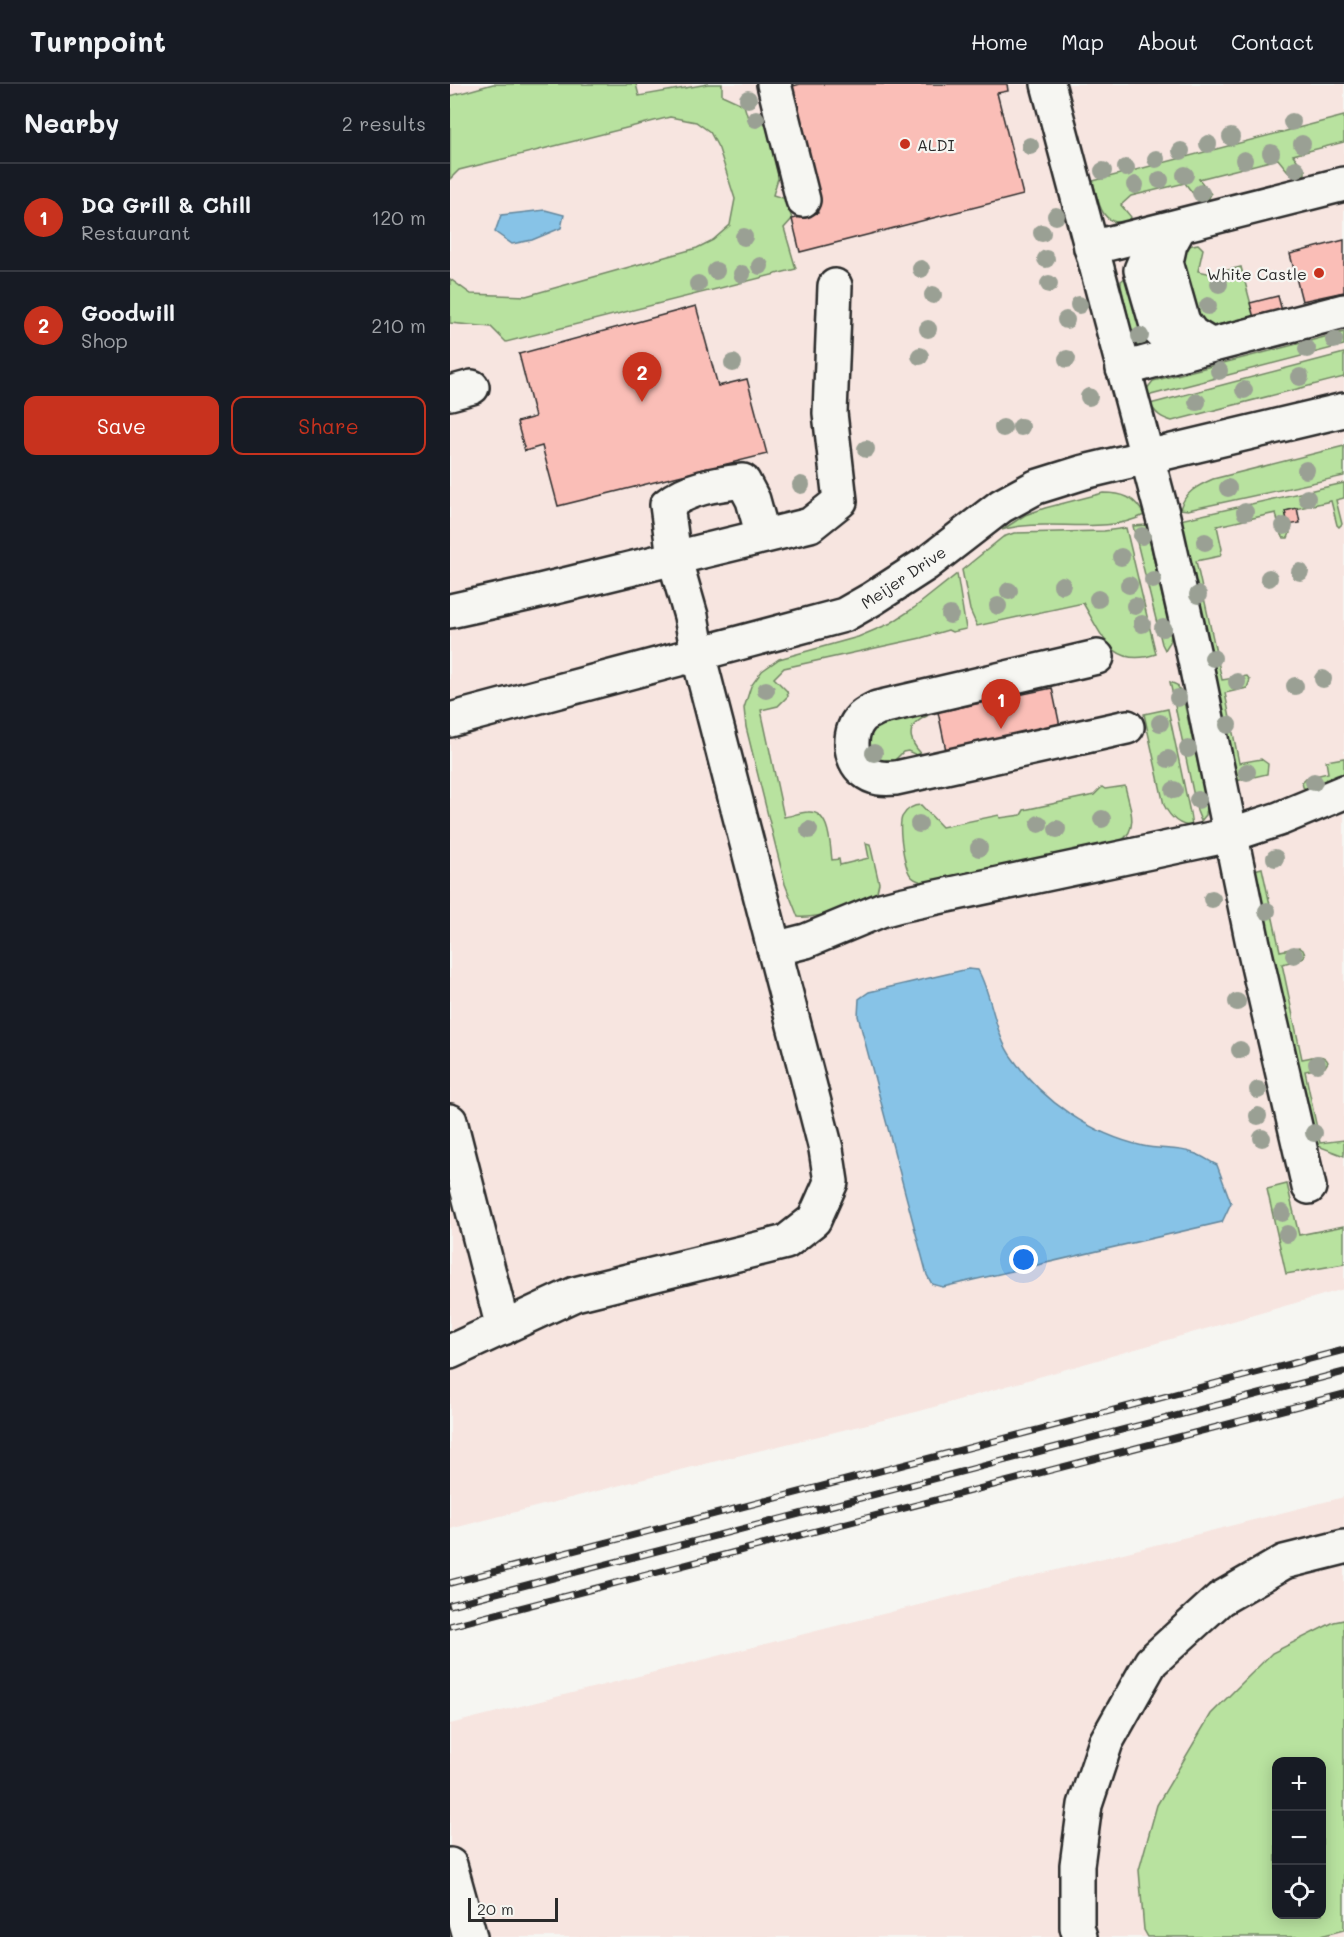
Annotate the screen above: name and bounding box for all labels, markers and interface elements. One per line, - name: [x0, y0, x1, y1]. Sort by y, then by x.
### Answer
- text: Turnpoint: [30, 23, 166, 59]
- text: Home: [971, 28, 1028, 55]
- text: Map: [1061, 28, 1104, 55]
- text: About: [1137, 28, 1198, 55]
- text: Contact: [1231, 28, 1314, 55]
- text: Nearby: [24, 106, 119, 140]
- text: 2 results: [342, 110, 426, 136]
- place label: ALDI: [917, 134, 955, 155]
- marker: ALDI: [898, 137, 912, 151]
- text: DQ Grill & Chill: [81, 190, 251, 219]
- text: 1: [39, 204, 48, 230]
- text: 120 m: [371, 204, 426, 230]
- text: Restaurant: [81, 219, 191, 245]
- place label: White Castle: [1207, 263, 1307, 284]
- marker: White Castle: [1312, 266, 1326, 280]
- text: Goodwill: [81, 298, 175, 327]
- text: 2: [38, 312, 49, 338]
- text: 210 m: [371, 312, 426, 338]
- text: Shop: [81, 327, 128, 353]
- pin: 2: [622, 352, 662, 402]
- button: Save: [24, 396, 219, 455]
- button: Share: [231, 396, 426, 455]
- street label: Meijer Drive: [856, 541, 950, 613]
- pin: 1: [982, 680, 1020, 729]
- your location: [1009, 1245, 1038, 1274]
- map controls: [1272, 1757, 1326, 1919]
- button: +: [1272, 1757, 1326, 1811]
- button: −: [1272, 1811, 1326, 1865]
- button: locate: [1272, 1865, 1326, 1919]
- scale bar: [468, 1895, 558, 1922]
- text: 20 m: [477, 1898, 514, 1919]

